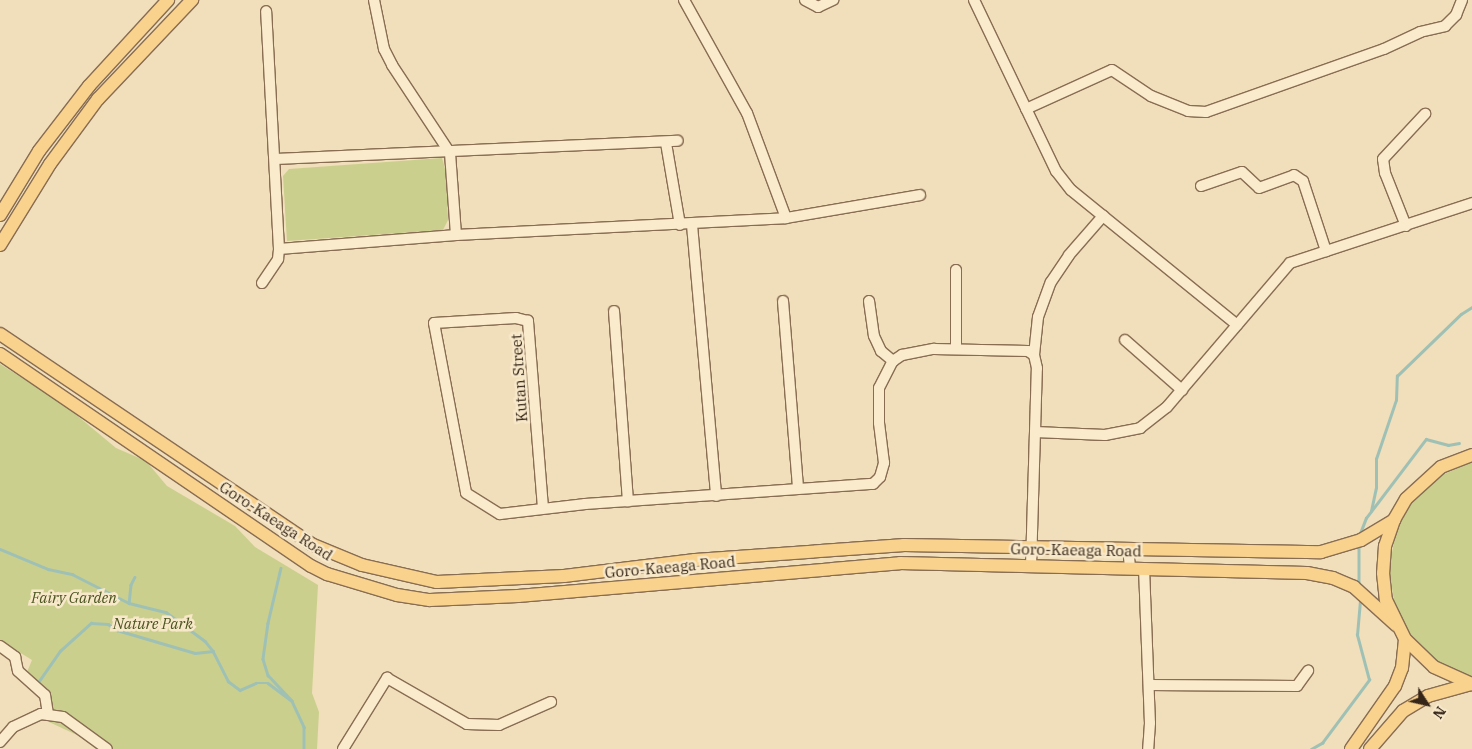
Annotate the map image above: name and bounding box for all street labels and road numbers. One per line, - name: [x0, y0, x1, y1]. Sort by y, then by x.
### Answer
- street label: Kutan Street: [507, 333, 531, 423]
- street label: Goro-Kaeaga Road: [216, 478, 336, 564]
- street label: Goro-Kaeaga Road: [1010, 540, 1142, 560]
- street label: Goro-Kaeaga Road: [604, 552, 736, 582]

